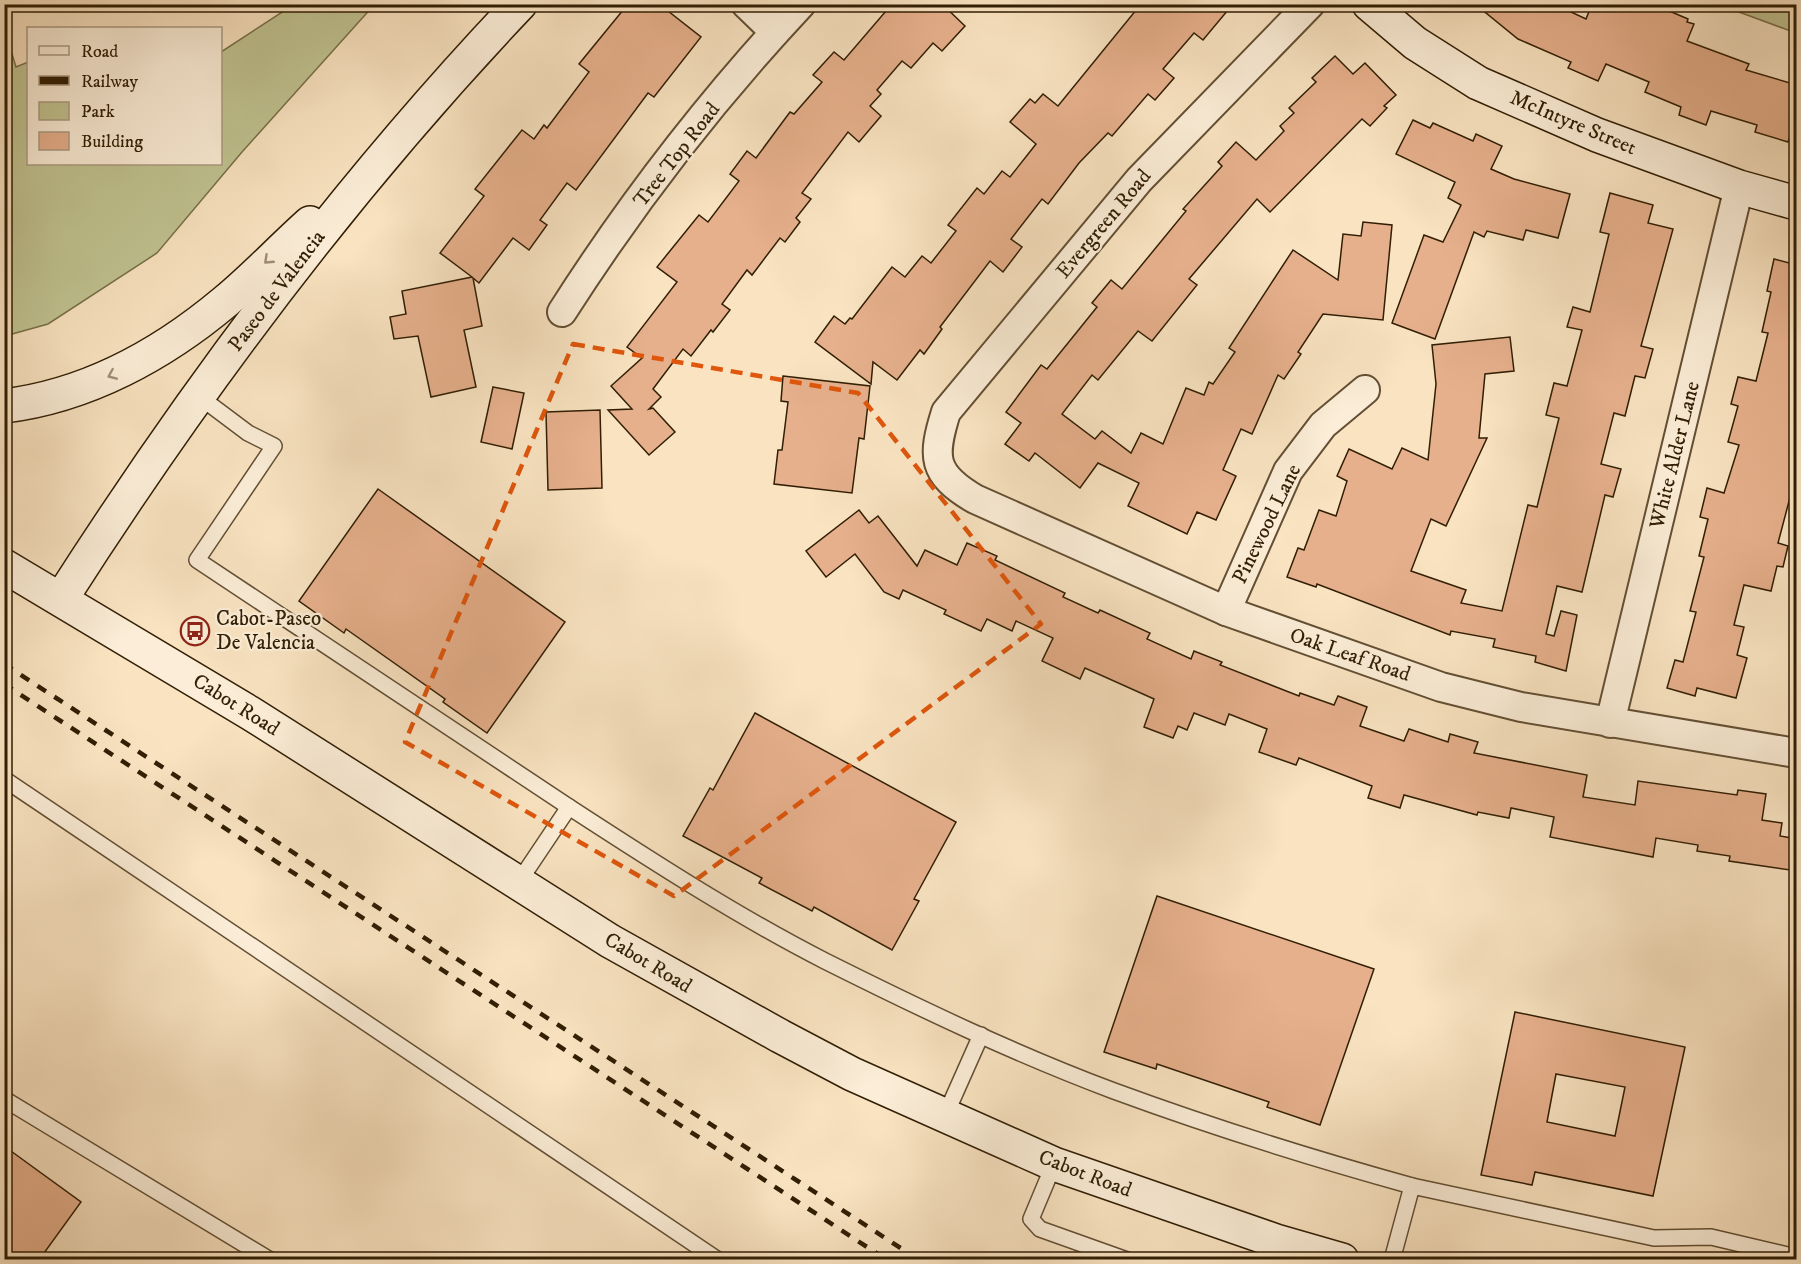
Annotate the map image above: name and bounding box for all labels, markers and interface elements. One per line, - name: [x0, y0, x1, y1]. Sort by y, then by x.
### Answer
- legend: [27, 27, 222, 165]
- text: Road: [81, 41, 118, 63]
- text: Railway: [81, 71, 139, 93]
- street label: McIntyre Street: [1506, 85, 1640, 161]
- street label: Tree Top Road: [628, 97, 726, 213]
- text: Park: [81, 101, 115, 123]
- text: Building: [81, 131, 143, 153]
- street label: Evergreen Road: [1051, 164, 1158, 284]
- street label: Paseo de Valencia: [223, 225, 331, 357]
- one-way arrow: [264, 253, 275, 264]
- one-way arrow: [107, 368, 118, 380]
- street label: White Alder Lane: [1644, 378, 1706, 532]
- street label: Pinewood Lane: [1227, 460, 1307, 588]
- place label: Cabot-Paseo De Valencia: [216, 606, 321, 656]
- bus stop icon: Cabot-Paseo De Valencia: [179, 615, 211, 647]
- street label: Oak Leaf Road: [1286, 622, 1414, 688]
- street label: Cabot Road: [188, 668, 285, 742]
- street label: Cabot Road: [599, 927, 697, 1000]
- street label: Cabot Road: [1035, 1144, 1136, 1204]

